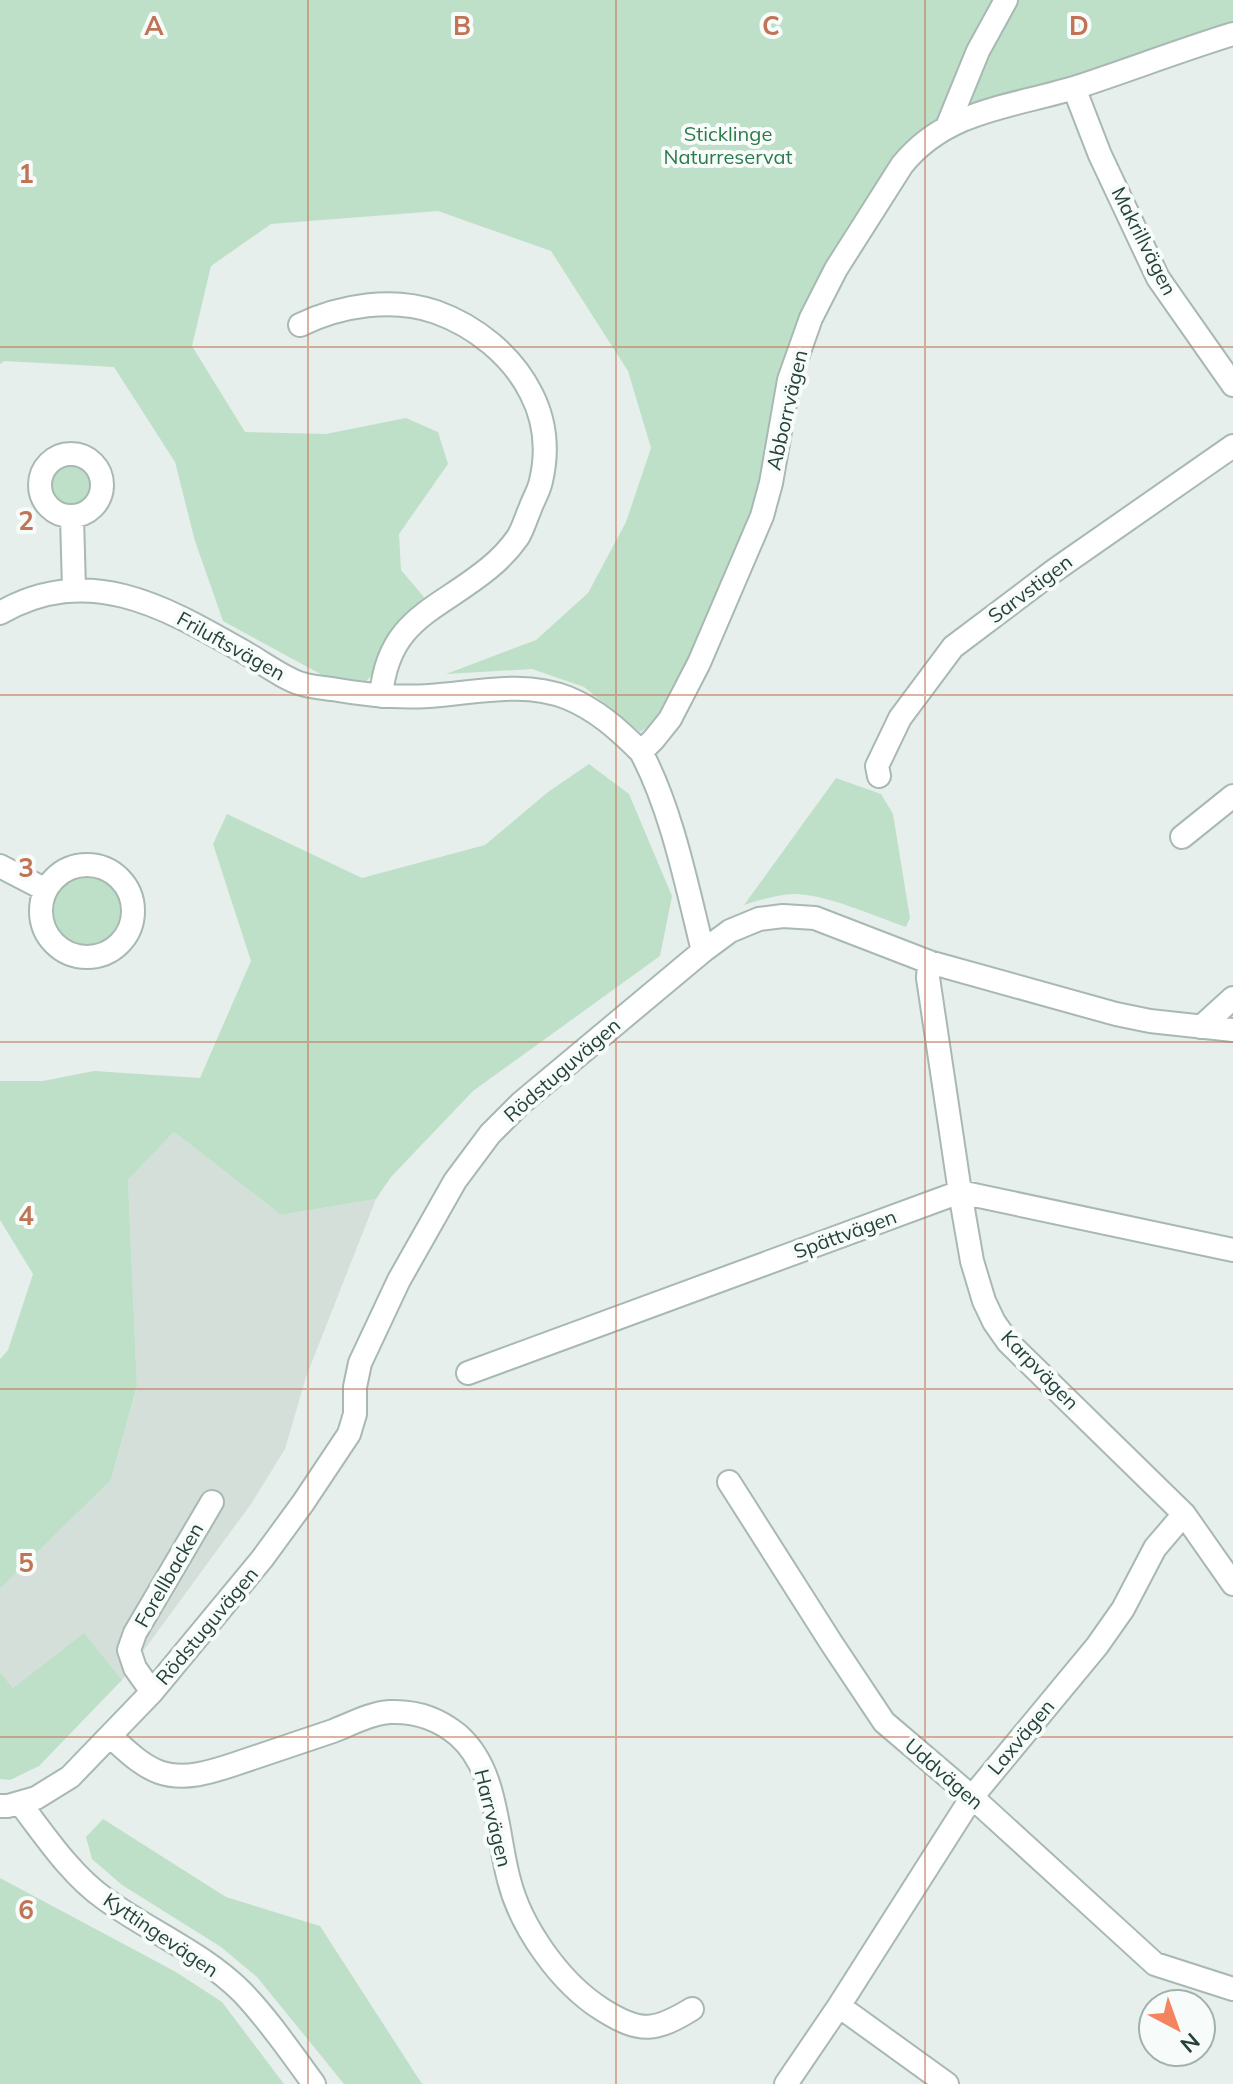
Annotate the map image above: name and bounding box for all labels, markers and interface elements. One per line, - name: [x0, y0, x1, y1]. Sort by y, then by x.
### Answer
- text: A: [144, 9, 164, 42]
- text: B: [453, 9, 471, 42]
- text: C: [762, 9, 780, 42]
- text: D: [1069, 9, 1089, 42]
- park label: Sticklinge Naturreservat: [664, 121, 792, 169]
- text: 1: [18, 157, 34, 190]
- street label: Makrillvägen: [1106, 182, 1182, 299]
- street label: Abborrvägen: [761, 347, 812, 472]
- text: 2: [18, 504, 34, 537]
- street label: Sarvstigen: [983, 549, 1077, 628]
- street label: Friluftsvägen: [173, 606, 290, 686]
- text: 3: [18, 851, 34, 884]
- street label: Rödstuguvägen: [498, 1012, 625, 1127]
- text: 4: [18, 1199, 34, 1232]
- street label: Spättvägen: [790, 1203, 900, 1264]
- street label: Karpvägen: [996, 1325, 1084, 1415]
- street label: Forellbacken: [129, 1518, 208, 1631]
- text: 5: [18, 1546, 34, 1579]
- street label: Rödstuguvägen: [150, 1562, 263, 1690]
- street label: Laxvägen: [982, 1694, 1059, 1779]
- street label: Uddvägen: [900, 1733, 989, 1815]
- street label: Harrvägen: [469, 1766, 518, 1869]
- street label: Kyttingevägen: [99, 1887, 224, 1982]
- text: 6: [18, 1893, 34, 1926]
- north arrow: [1137, 1988, 1217, 2068]
- text: N: [1175, 2027, 1206, 2059]

